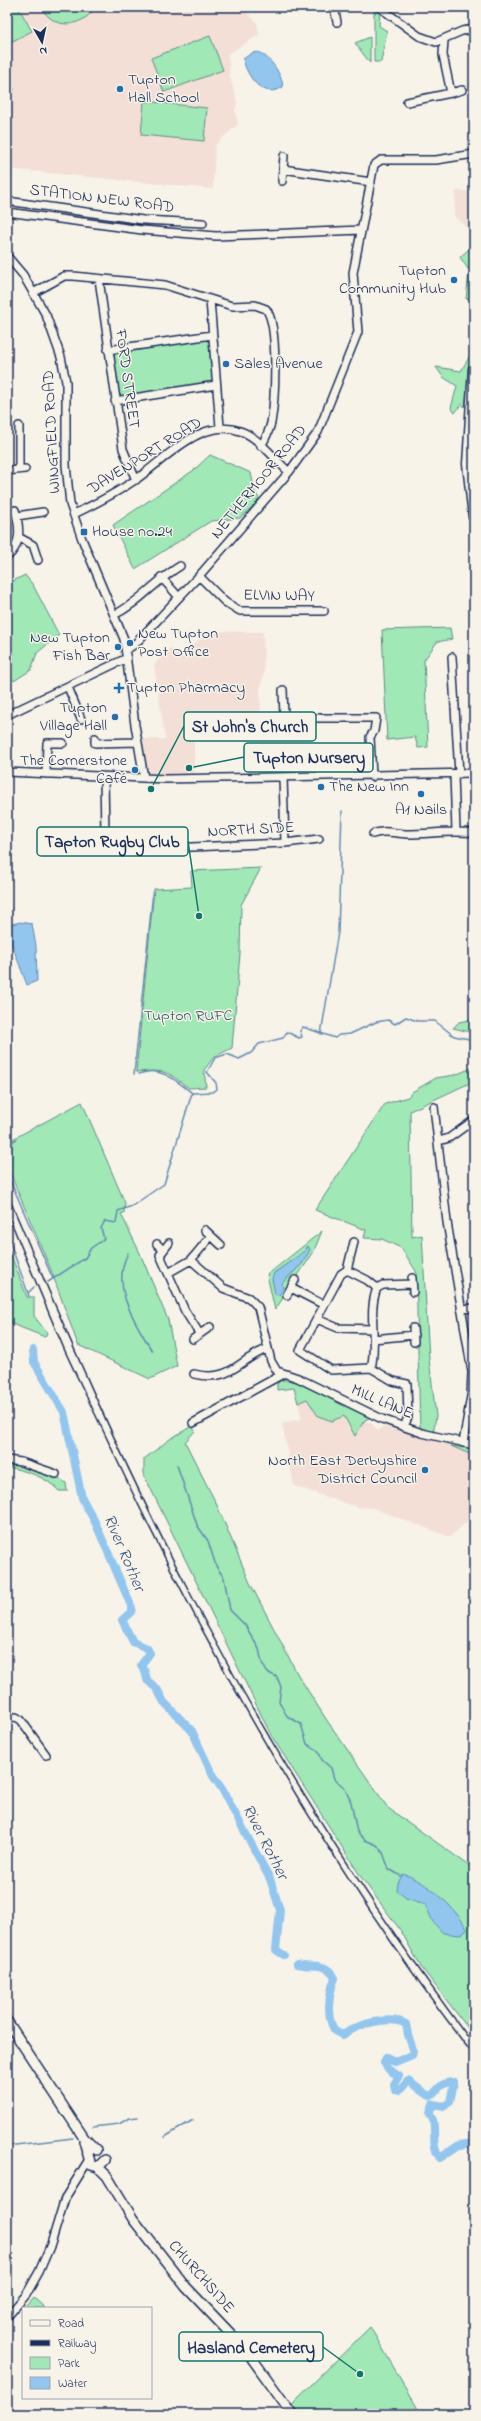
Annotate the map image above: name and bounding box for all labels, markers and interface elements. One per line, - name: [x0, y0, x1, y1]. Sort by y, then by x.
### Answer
- north arrow: [22, 22, 62, 62]
- text: N: [38, 42, 48, 59]
- place label: Tupton Hall School: [128, 68, 199, 110]
- marker: Tupton Hall School: [115, 84, 125, 94]
- street label: STATION NEW ROAD: [28, 178, 176, 220]
- place label: Tupton Community Hub: [339, 259, 447, 301]
- marker: Tupton Community Hub: [449, 275, 459, 285]
- street label: FORD STREET: [108, 327, 146, 430]
- place label: Sales Avenue: [234, 352, 324, 376]
- marker: Sales Avenue: [221, 359, 231, 369]
- street label: WINGFIELD ROAD: [37, 370, 67, 494]
- street label: DAVENPORT ROAD: [82, 411, 207, 501]
- street label: NETHERMOOR ROAD: [205, 420, 313, 544]
- place label: House no.24: [92, 520, 172, 544]
- marker: House no.24: [79, 527, 89, 537]
- street label: ELVIN WAY: [243, 583, 316, 609]
- place label: New Tupton Post Office: [138, 622, 218, 664]
- place label: New Tupton Fish Bar: [30, 626, 110, 668]
- marker: New Tupton Post Office: [125, 638, 135, 648]
- marker: New Tupton Fish Bar: [113, 642, 123, 652]
- place label: Tupton Pharmacy: [127, 676, 245, 700]
- marker: Tupton Pharmacy: [114, 683, 124, 693]
- place label: Tupton Village Hall: [39, 696, 107, 738]
- marker: Tupton Village Hall: [110, 712, 120, 722]
- callout: St John's Church: [184, 712, 316, 741]
- text: St John's Church: [192, 715, 308, 740]
- callout: Tupton Nursery: [244, 743, 373, 772]
- text: Tupton Nursery: [253, 746, 366, 773]
- place label: The Cornerstone Café: [20, 749, 128, 791]
- marker: The Cornerstone Café: [130, 765, 140, 775]
- place label: The New Inn: [329, 775, 409, 799]
- marker: The New Inn: [316, 782, 326, 792]
- marker: A1 Nails: [416, 789, 426, 799]
- place label: A1 Nails: [395, 798, 447, 822]
- street label: NORTH SIDE: [207, 816, 295, 844]
- callout: Tapton Rugby Club: [37, 827, 188, 856]
- text: Tapton Rugby Club: [45, 830, 179, 857]
- park label: Tupton RUFC: [144, 1004, 232, 1028]
- street label: MILL LANE: [347, 1378, 417, 1426]
- place label: North East Derbyshire District Council: [268, 1449, 418, 1491]
- marker: North East Derbyshire District Council: [420, 1465, 430, 1475]
- water label: River Rother: [97, 1511, 153, 1598]
- water label: River Rother: [235, 1800, 296, 1886]
- street label: CHURCHSIDE: [162, 2235, 240, 2319]
- legend: [22, 2307, 152, 2399]
- text: Road: [58, 2315, 84, 2333]
- callout: Hasland Cemetery: [179, 2332, 323, 2361]
- text: Railway: [58, 2335, 97, 2354]
- text: Hasland Cemetery: [187, 2336, 315, 2363]
- text: Park: [58, 2355, 80, 2373]
- text: Water: [58, 2375, 87, 2393]

